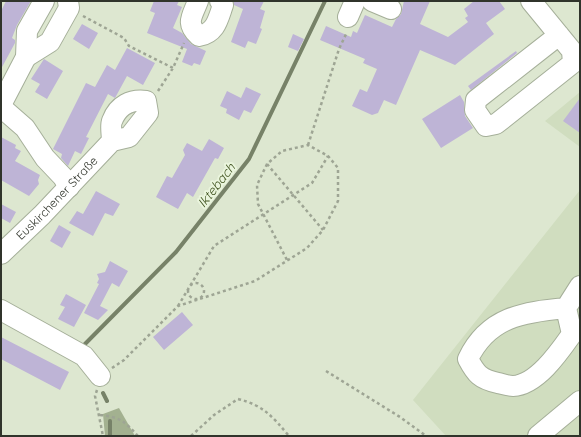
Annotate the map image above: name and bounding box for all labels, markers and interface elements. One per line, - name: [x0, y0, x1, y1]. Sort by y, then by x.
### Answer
- street label: Euskirchener Straße: [13, 153, 101, 243]
- water label: Iktebach: [194, 159, 239, 210]

